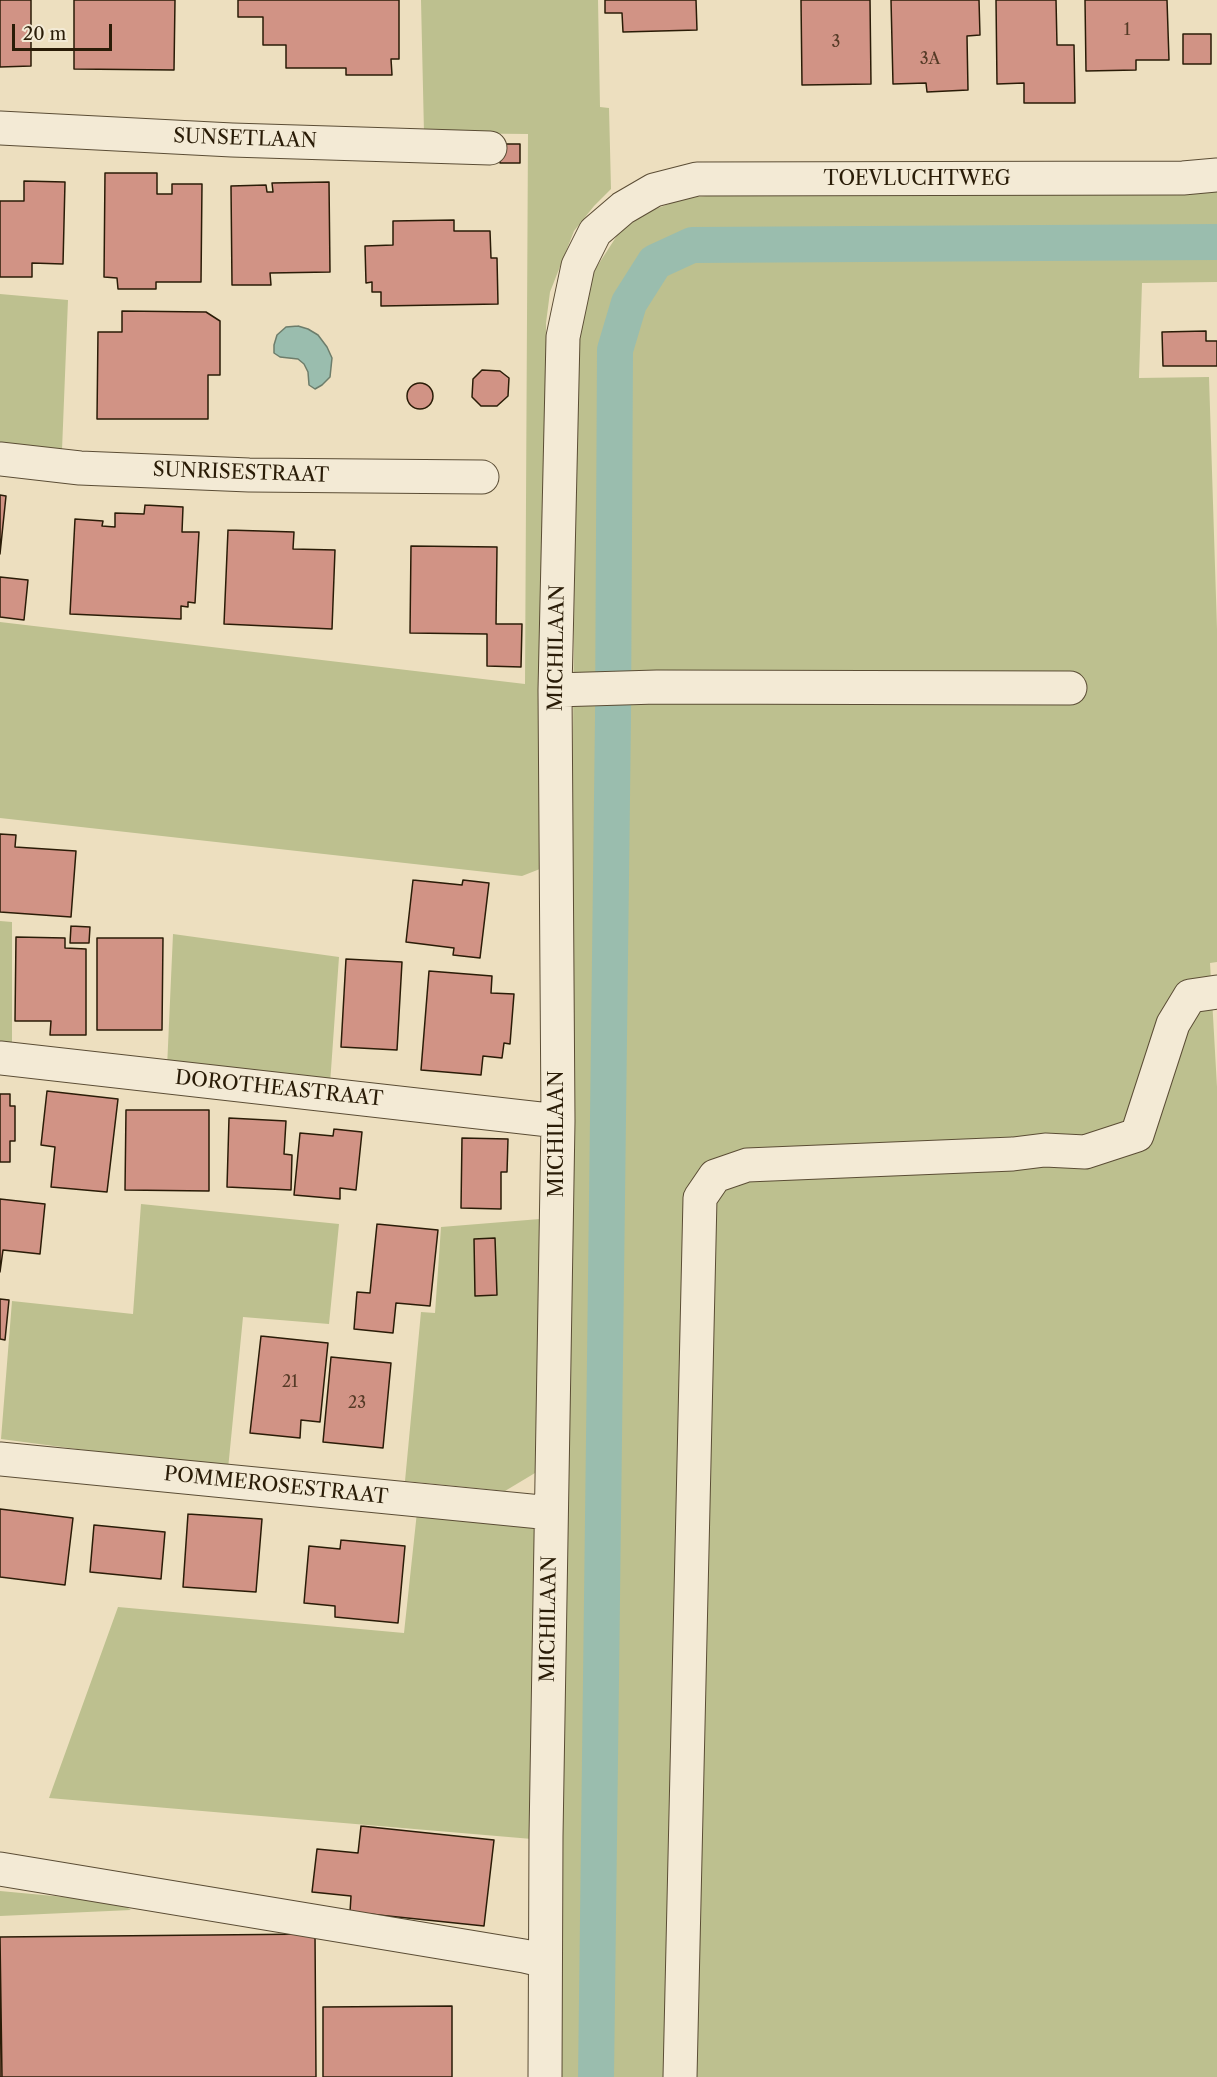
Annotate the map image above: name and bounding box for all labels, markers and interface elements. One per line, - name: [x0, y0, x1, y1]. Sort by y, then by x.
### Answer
- scale bar: [15, 12, 116, 50]
- house number: 1: [1124, 20, 1130, 40]
- text: 20 m: [23, 23, 66, 45]
- house number: 3: [832, 32, 840, 52]
- house number: 3A: [920, 49, 940, 69]
- street label: SUNSETLAAN: [173, 124, 317, 154]
- street label: TOEVLUCHTWEG: [823, 167, 1011, 191]
- street label: SUNRISESTRAAT: [152, 458, 330, 488]
- street label: MICHILAAN: [544, 584, 570, 712]
- street label: DOROTHEASTRAAT: [174, 1066, 384, 1112]
- street label: MICHILAAN: [545, 1071, 569, 1197]
- house number: 21: [282, 1372, 298, 1392]
- house number: 23: [348, 1393, 366, 1413]
- street label: POMMEROSESTRAAT: [163, 1462, 389, 1510]
- street label: MICHILAAN: [536, 1555, 562, 1683]

